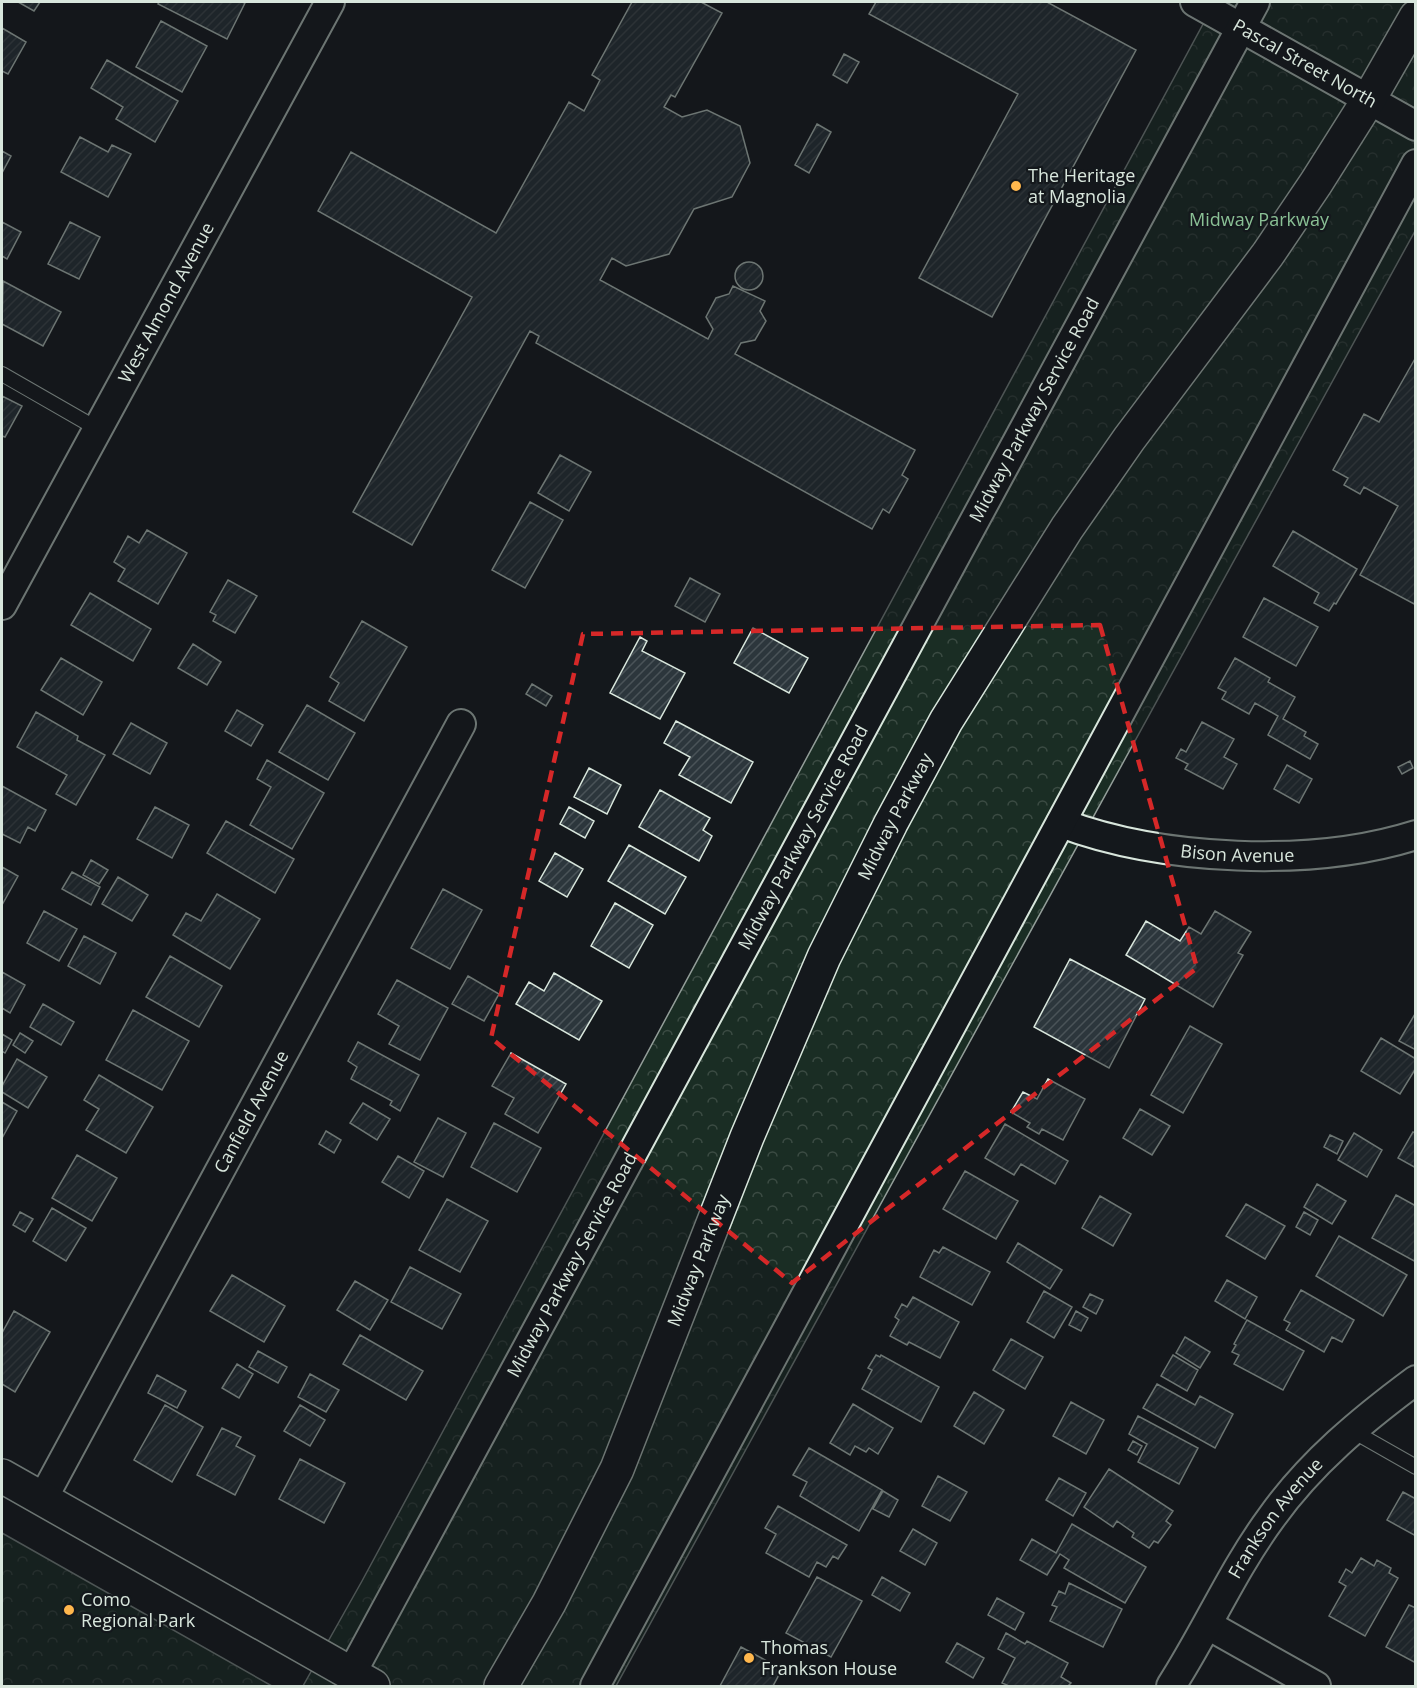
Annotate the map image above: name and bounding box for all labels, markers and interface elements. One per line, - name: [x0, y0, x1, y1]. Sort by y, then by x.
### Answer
- street label: Pascal Street North: [1229, 13, 1382, 113]
- place label: The Heritage at Magnolia: [1028, 163, 1135, 208]
- marker: The Heritage at Magnolia: [1009, 179, 1023, 193]
- park label: Midway Parkway: [1189, 207, 1330, 231]
- street label: West Almond Avenue: [112, 218, 219, 387]
- street label: Midway Parkway Service Road: [963, 293, 1104, 526]
- street label: Midway Parkway Service Road: [732, 720, 873, 954]
- street label: Midway Parkway: [851, 748, 938, 884]
- street label: Bison Avenue: [1179, 838, 1295, 867]
- street label: Canfield Avenue: [208, 1046, 294, 1177]
- street label: Midway Parkway Service Road: [501, 1148, 642, 1381]
- street label: Midway Parkway: [661, 1190, 735, 1330]
- street label: Frankson Avenue: [1222, 1452, 1327, 1583]
- place label: Como Regional Park: [81, 1587, 196, 1632]
- marker: Como Regional Park: [62, 1603, 76, 1617]
- place label: Thomas Frankson House: [761, 1635, 897, 1680]
- marker: Thomas Frankson House: [742, 1651, 756, 1665]

